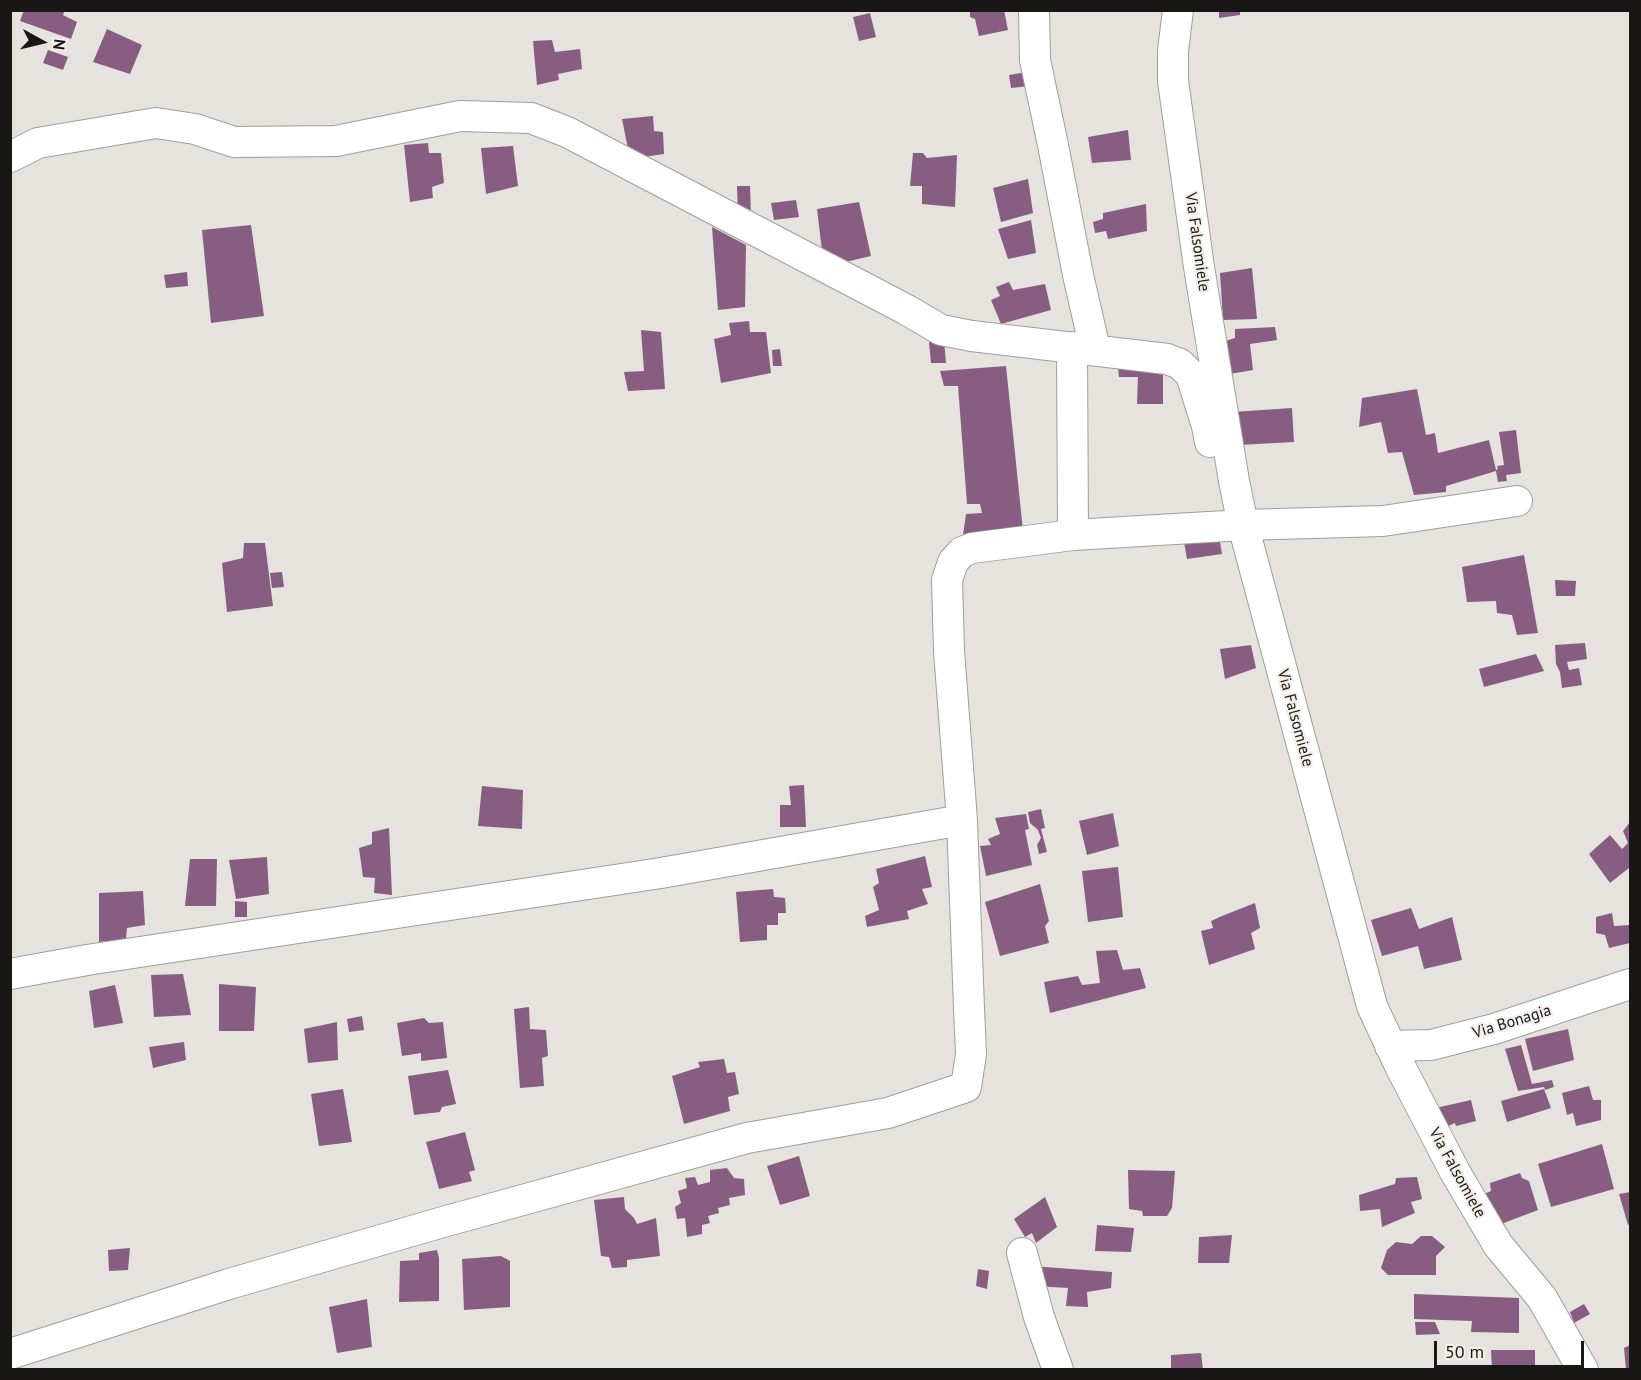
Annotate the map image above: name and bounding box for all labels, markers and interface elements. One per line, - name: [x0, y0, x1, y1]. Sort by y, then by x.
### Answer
- north arrow: [12, 12, 72, 72]
- text: N: [49, 38, 70, 51]
- street label: Via Falsomiele: [1181, 191, 1213, 293]
- street label: Via Falsomiele: [1273, 667, 1317, 769]
- street label: Via Bonagia: [1470, 1001, 1554, 1043]
- street label: Via Falsomiele: [1424, 1125, 1490, 1221]
- scale bar: [1437, 1329, 1587, 1367]
- text: 50 m: [1445, 1340, 1484, 1363]

